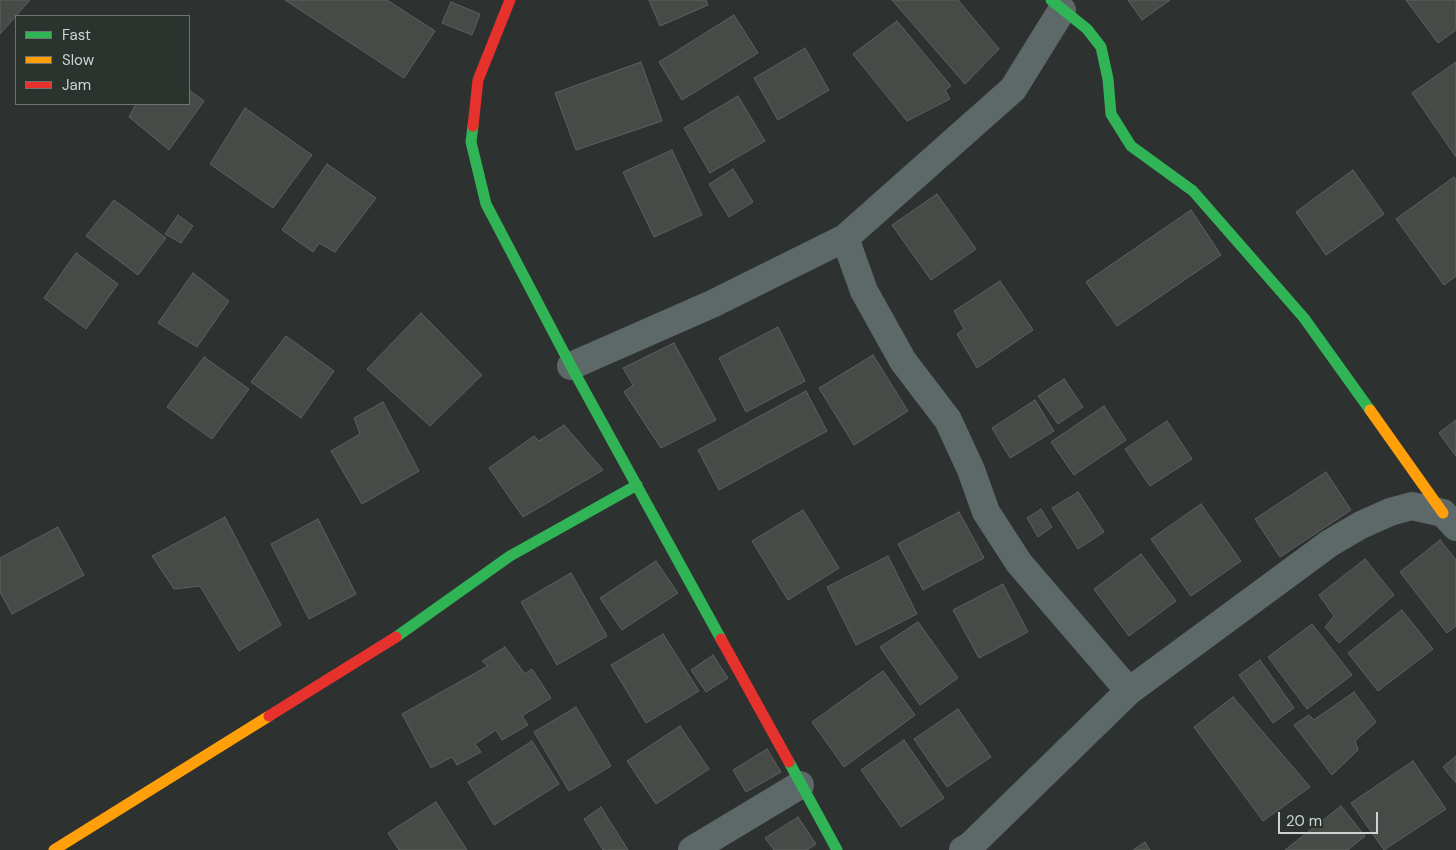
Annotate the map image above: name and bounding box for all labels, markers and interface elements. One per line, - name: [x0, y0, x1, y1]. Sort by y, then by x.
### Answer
- legend: [15, 15, 190, 105]
- text: Fast: [62, 25, 91, 45]
- text: Slow: [62, 50, 94, 70]
- text: Jam: [62, 75, 91, 95]
- scale bar: [1281, 802, 1381, 834]
- text: 20 m: [1286, 811, 1322, 831]

